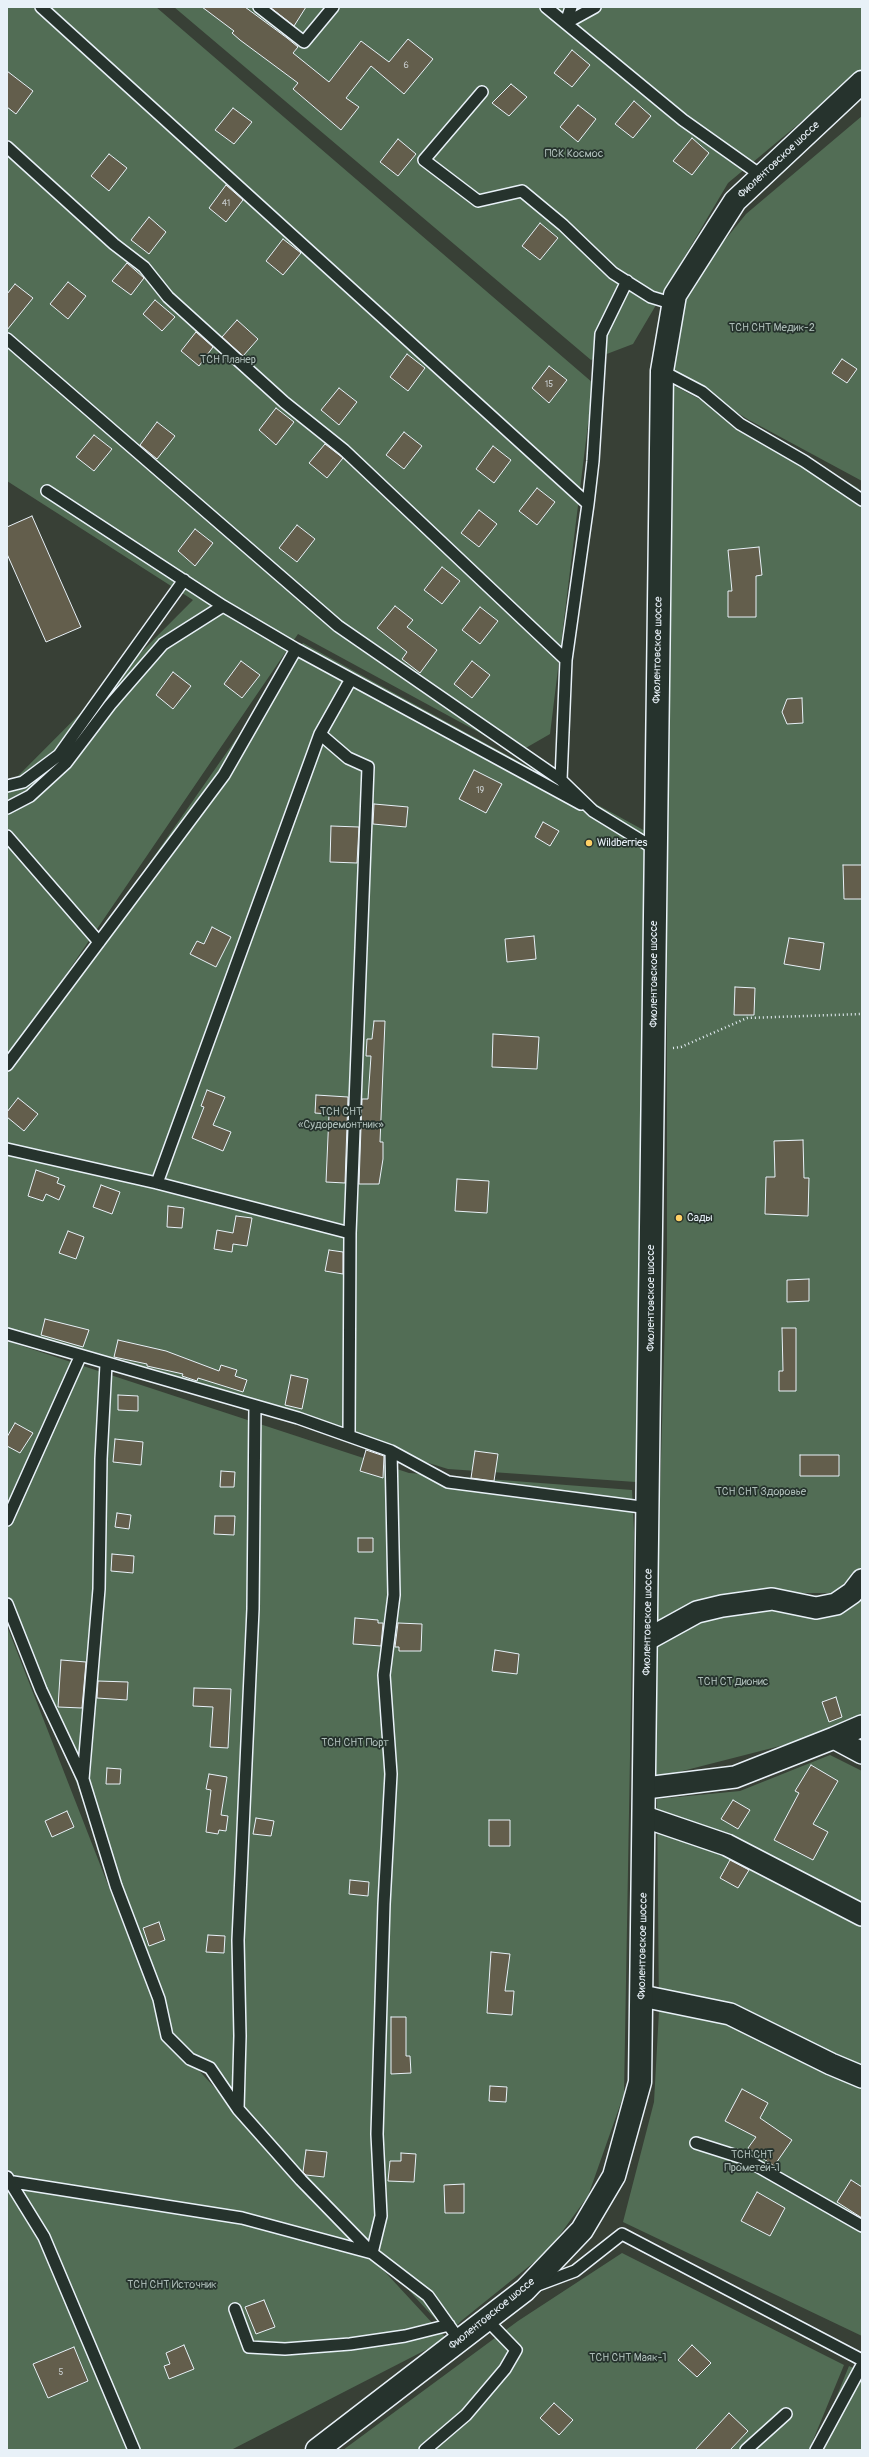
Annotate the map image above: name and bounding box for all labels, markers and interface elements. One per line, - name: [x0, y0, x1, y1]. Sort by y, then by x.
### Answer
- house number: 6: [403, 61, 409, 71]
- street label: Фиолентовское шоссе: [735, 119, 823, 201]
- park label: ПСК Космос: [545, 147, 603, 161]
- house number: 41: [222, 199, 230, 209]
- park label: ТСН СНТ Медик-2: [729, 321, 815, 335]
- park label: ТСН Планер: [200, 353, 256, 367]
- house number: 15: [545, 380, 553, 390]
- street label: Фиолентовское шоссе: [650, 596, 666, 704]
- house number: 19: [476, 786, 484, 796]
- place label: Wildberries: [597, 836, 647, 850]
- marker: Wildberries: [584, 838, 594, 848]
- street label: Фиолентовское шоссе: [647, 921, 661, 1027]
- park label: ТСН СНТ «Судоремонтник»: [298, 1105, 384, 1131]
- place label: Сады: [687, 1211, 713, 1225]
- marker: Сады: [674, 1213, 684, 1223]
- street label: Фиолентовское шоссе: [644, 1245, 658, 1351]
- park label: ТСН СНТ Здоровье: [716, 1485, 806, 1499]
- street label: Фиолентовское шоссе: [640, 1568, 656, 1676]
- park label: ТСН СТ Дионис: [698, 1675, 768, 1689]
- park label: ТСН СНТ Порт: [321, 1736, 389, 1750]
- street label: Фиолентовское шоссе: [635, 1892, 651, 2000]
- park label: ТСН СНТ Прометей-1: [724, 2148, 780, 2174]
- street label: Фиолентовское шоссе: [446, 2275, 538, 2353]
- park label: ТСН СНТ Источник: [127, 2278, 217, 2292]
- park label: ТСН СНТ Маяк-1: [589, 2351, 667, 2365]
- house number: 5: [59, 2368, 63, 2378]

